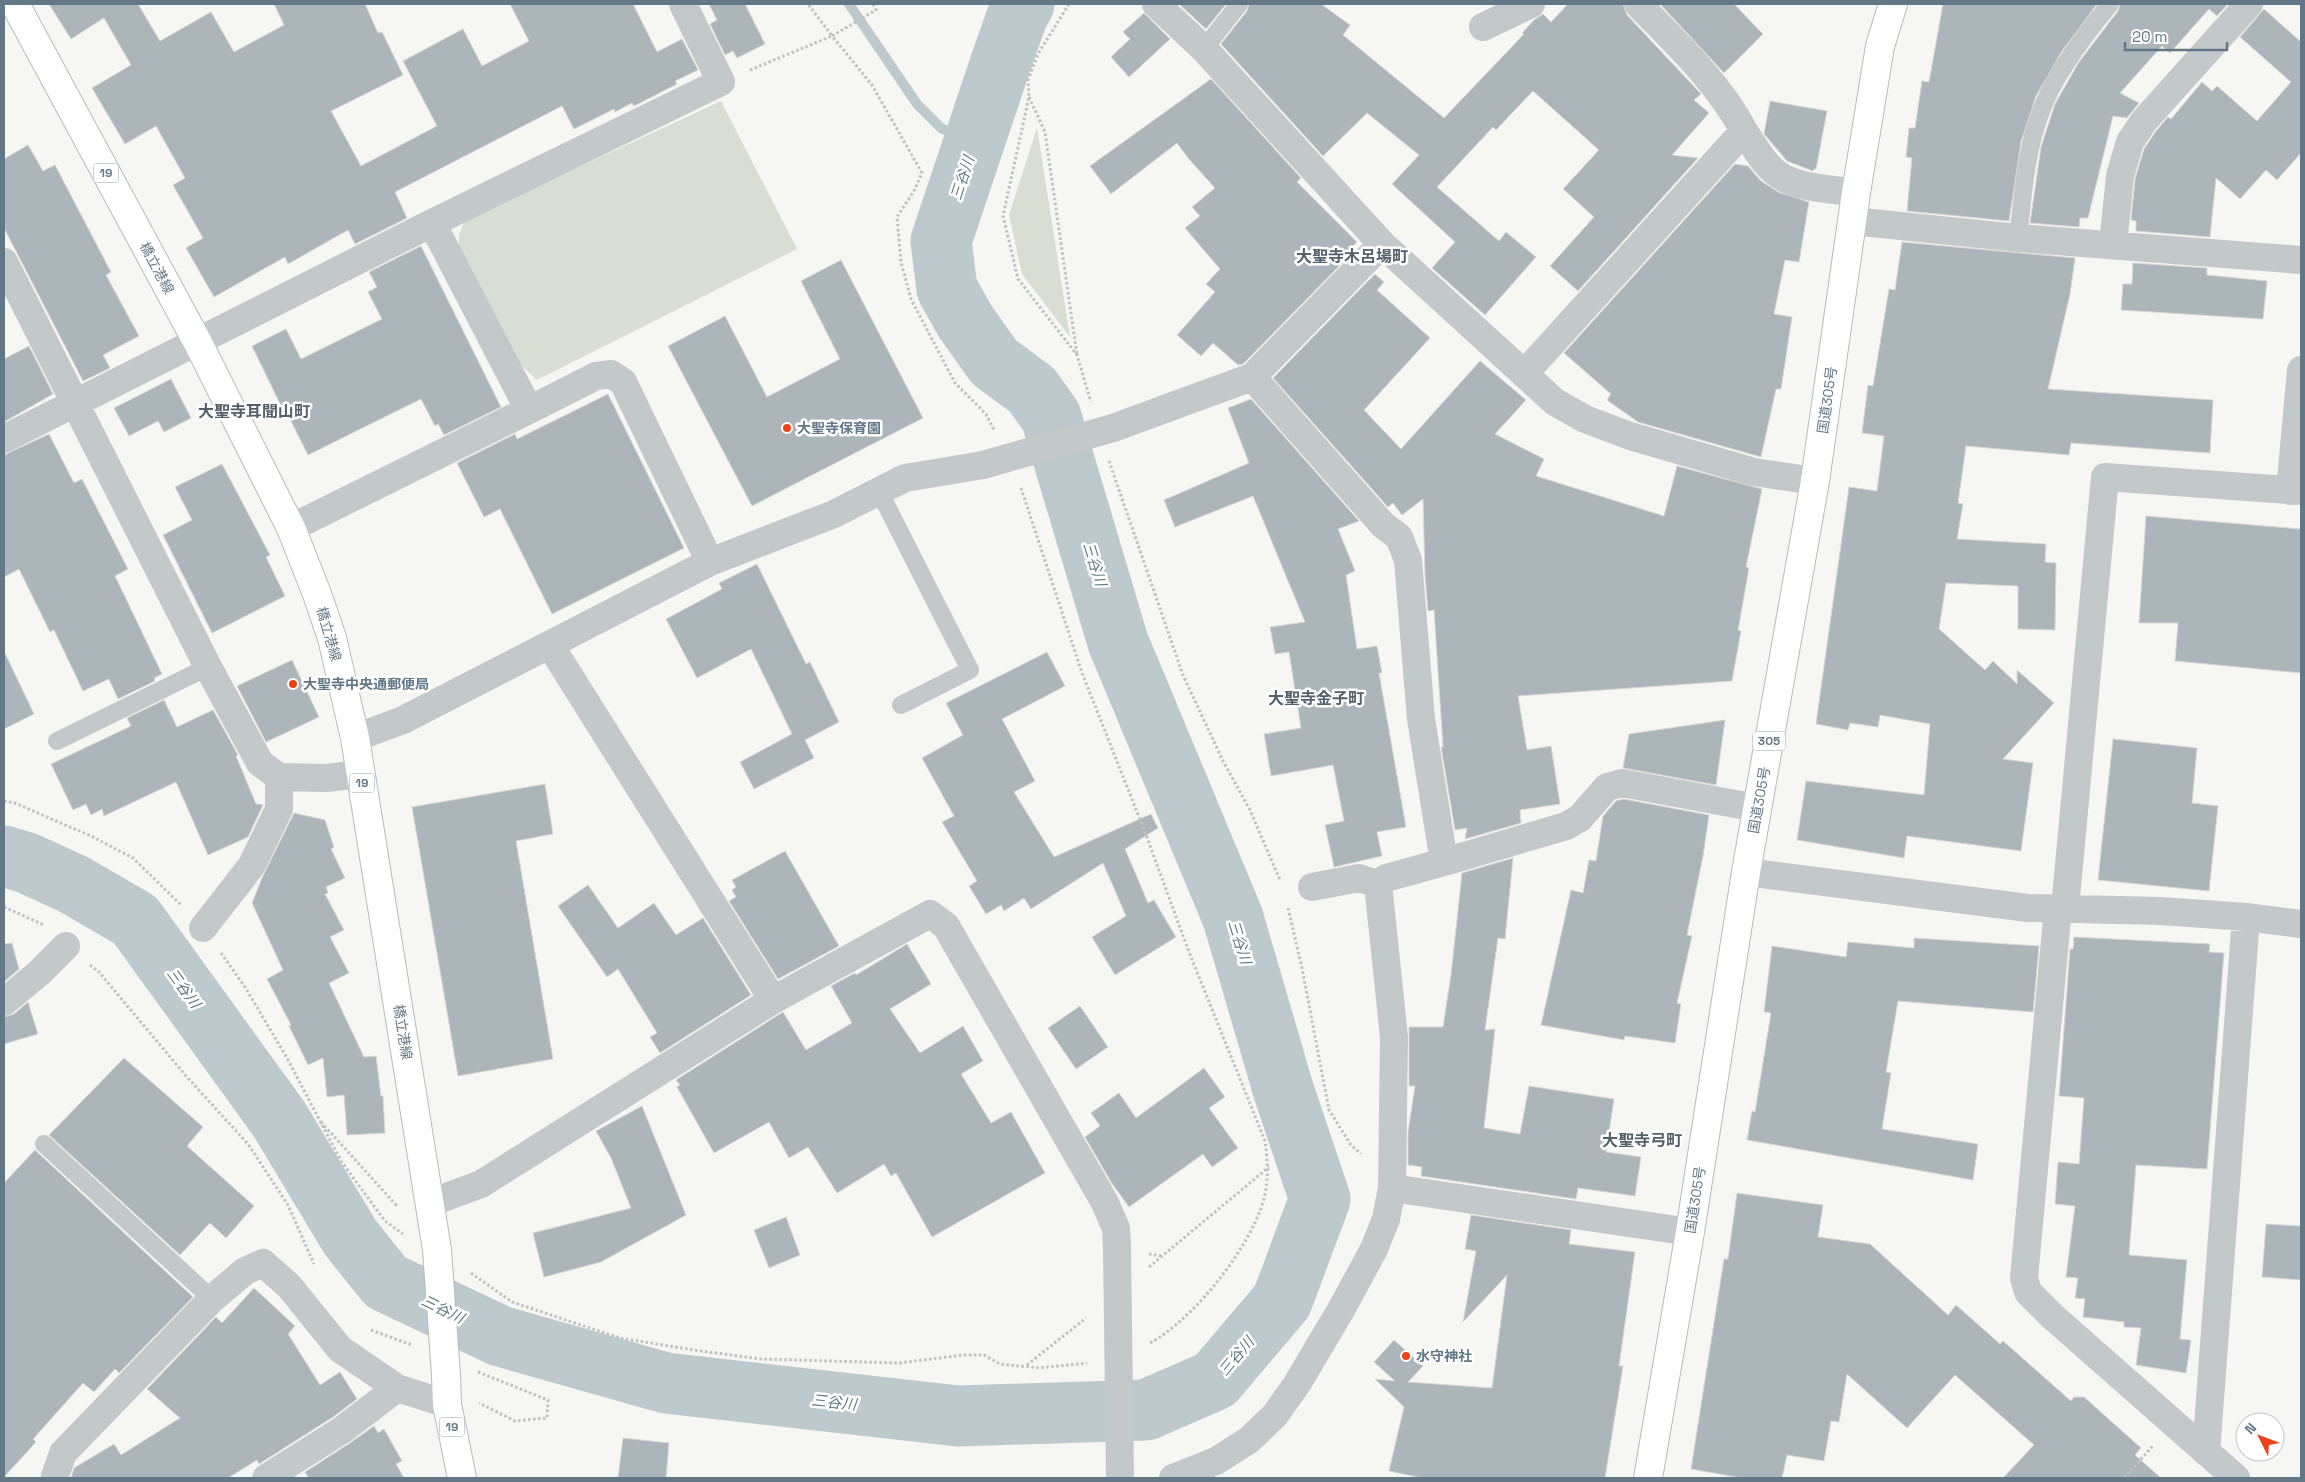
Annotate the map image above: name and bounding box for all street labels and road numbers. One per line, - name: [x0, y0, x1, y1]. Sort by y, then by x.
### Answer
- road number: 19: [94, 164, 118, 182]
- street label: 橋立港線: [136, 239, 178, 297]
- street label: 国道305号: [1813, 365, 1841, 435]
- street label: 橋立港線: [313, 605, 345, 663]
- road number: 305: [1753, 731, 1785, 750]
- street label: 国道305号: [1744, 765, 1774, 835]
- road number: 19: [350, 774, 374, 792]
- street label: 橋立港線: [390, 1003, 416, 1061]
- street label: 国道305号: [1681, 1165, 1709, 1235]
- road number: 19: [440, 1418, 464, 1436]

